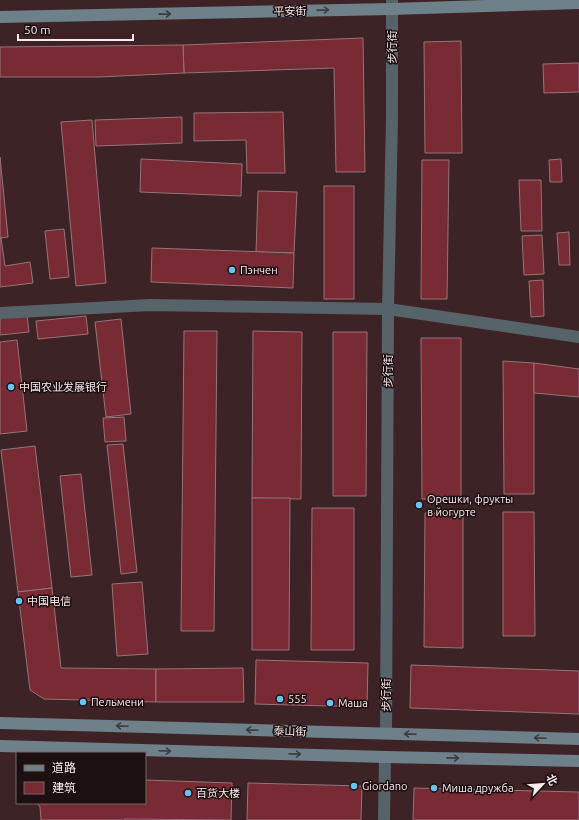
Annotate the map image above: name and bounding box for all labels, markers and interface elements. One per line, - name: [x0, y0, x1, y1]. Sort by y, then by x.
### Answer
- street label: 平安街: [273, 5, 307, 17]
- one-way arrow: [316, 7, 329, 14]
- one-way arrow: [158, 10, 171, 18]
- scale bar: [18, 16, 133, 42]
- text: 50 m: [24, 23, 51, 36]
- street label: 步行街: [386, 31, 398, 64]
- place label: Пэнчен: [240, 264, 278, 276]
- marker: Пэнчен: [227, 265, 237, 275]
- street label: 步行街: [382, 355, 394, 388]
- place label: 中国农业发展银行: [19, 381, 107, 393]
- marker: 中国农业发展银行: [6, 382, 16, 392]
- place label: Орешки, фрукты в йогурте: [427, 493, 513, 518]
- marker: Орешки, фрукты в йогурте: [414, 500, 424, 510]
- place label: 中国电信: [27, 595, 71, 607]
- marker: 中国电信: [14, 596, 24, 606]
- street label: 步行街: [380, 679, 392, 712]
- place label: 555: [288, 693, 307, 705]
- marker: 555: [275, 694, 285, 704]
- place label: Пельмени: [91, 696, 144, 708]
- marker: Пельмени: [78, 697, 88, 707]
- place label: Маша: [338, 697, 368, 709]
- marker: Маша: [325, 698, 335, 708]
- one-way arrow: [116, 722, 129, 730]
- street label: 泰山街: [273, 724, 307, 738]
- one-way arrow: [246, 726, 259, 734]
- one-way arrow: [404, 730, 417, 738]
- one-way arrow: [534, 734, 547, 742]
- one-way arrow: [158, 747, 171, 755]
- one-way arrow: [288, 751, 301, 758]
- legend: [16, 752, 146, 804]
- one-way arrow: [446, 754, 459, 762]
- text: 道路: [52, 761, 76, 774]
- north arrow: [523, 764, 563, 804]
- text: 北: [544, 772, 560, 787]
- place label: Giordano: [362, 780, 407, 792]
- text: 建筑: [52, 781, 76, 794]
- marker: Giordano: [349, 781, 359, 791]
- place label: Миша дружба: [442, 782, 514, 794]
- marker: Миша дружба: [429, 783, 439, 793]
- place label: 百货大楼: [196, 787, 240, 799]
- marker: 百货大楼: [183, 788, 193, 798]

